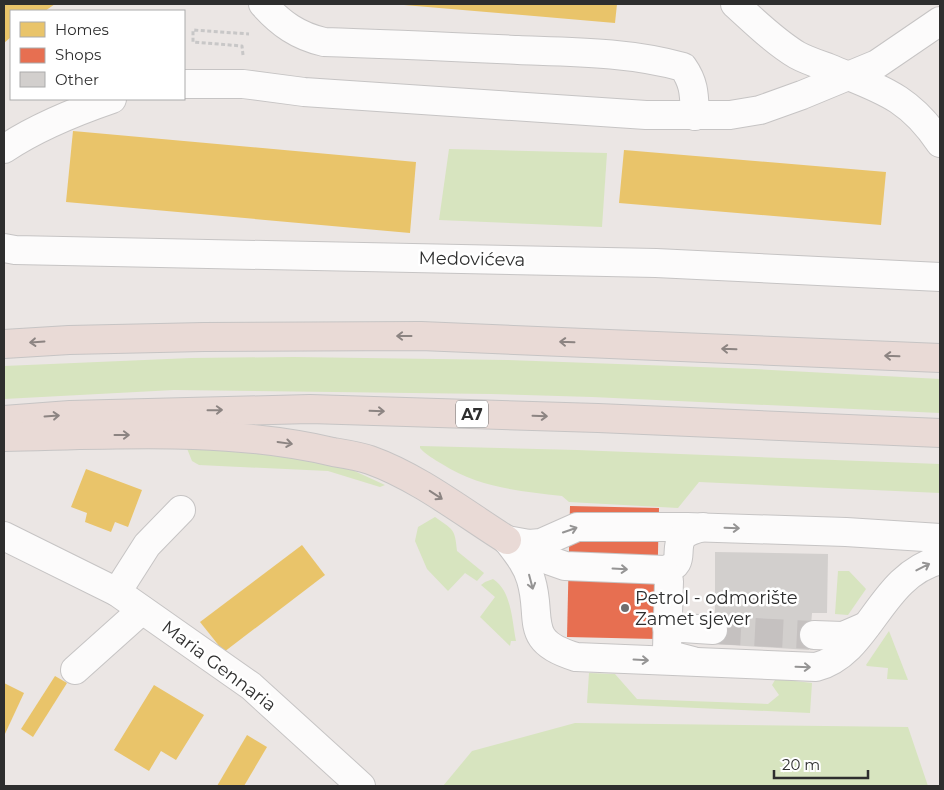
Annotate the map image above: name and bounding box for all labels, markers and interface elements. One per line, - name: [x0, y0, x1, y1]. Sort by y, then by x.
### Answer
- legend: [10, 10, 185, 100]
- text: Homes: [55, 20, 109, 39]
- text: Shops: [55, 45, 101, 64]
- text: Other: [55, 70, 99, 89]
- street label: Medovićeva: [419, 247, 525, 271]
- one-way arrow: [397, 331, 413, 341]
- one-way arrow: [559, 337, 575, 346]
- one-way arrow: [29, 338, 45, 347]
- one-way arrow: [721, 344, 737, 353]
- one-way arrow: [884, 351, 900, 360]
- road number: A7: [456, 400, 488, 428]
- one-way arrow: [206, 405, 222, 415]
- one-way arrow: [368, 406, 385, 416]
- one-way arrow: [44, 411, 60, 421]
- one-way arrow: [531, 411, 547, 421]
- one-way arrow: [114, 430, 130, 440]
- one-way arrow: [276, 438, 292, 448]
- one-way arrow: [429, 490, 443, 500]
- one-way arrow: [724, 523, 740, 533]
- one-way arrow: [562, 525, 577, 534]
- one-way arrow: [915, 562, 930, 571]
- one-way arrow: [612, 564, 628, 573]
- one-way arrow: [527, 574, 536, 590]
- place label: Petrol - odmorište Zamet sjever: [635, 587, 798, 630]
- marker: Petrol - odmorište Zamet sjever: [619, 602, 631, 614]
- street label: Maria Gennaria: [158, 616, 280, 716]
- one-way arrow: [632, 655, 649, 665]
- one-way arrow: [795, 662, 811, 672]
- scale bar: [774, 748, 868, 780]
- text: 20 m: [782, 755, 820, 774]

